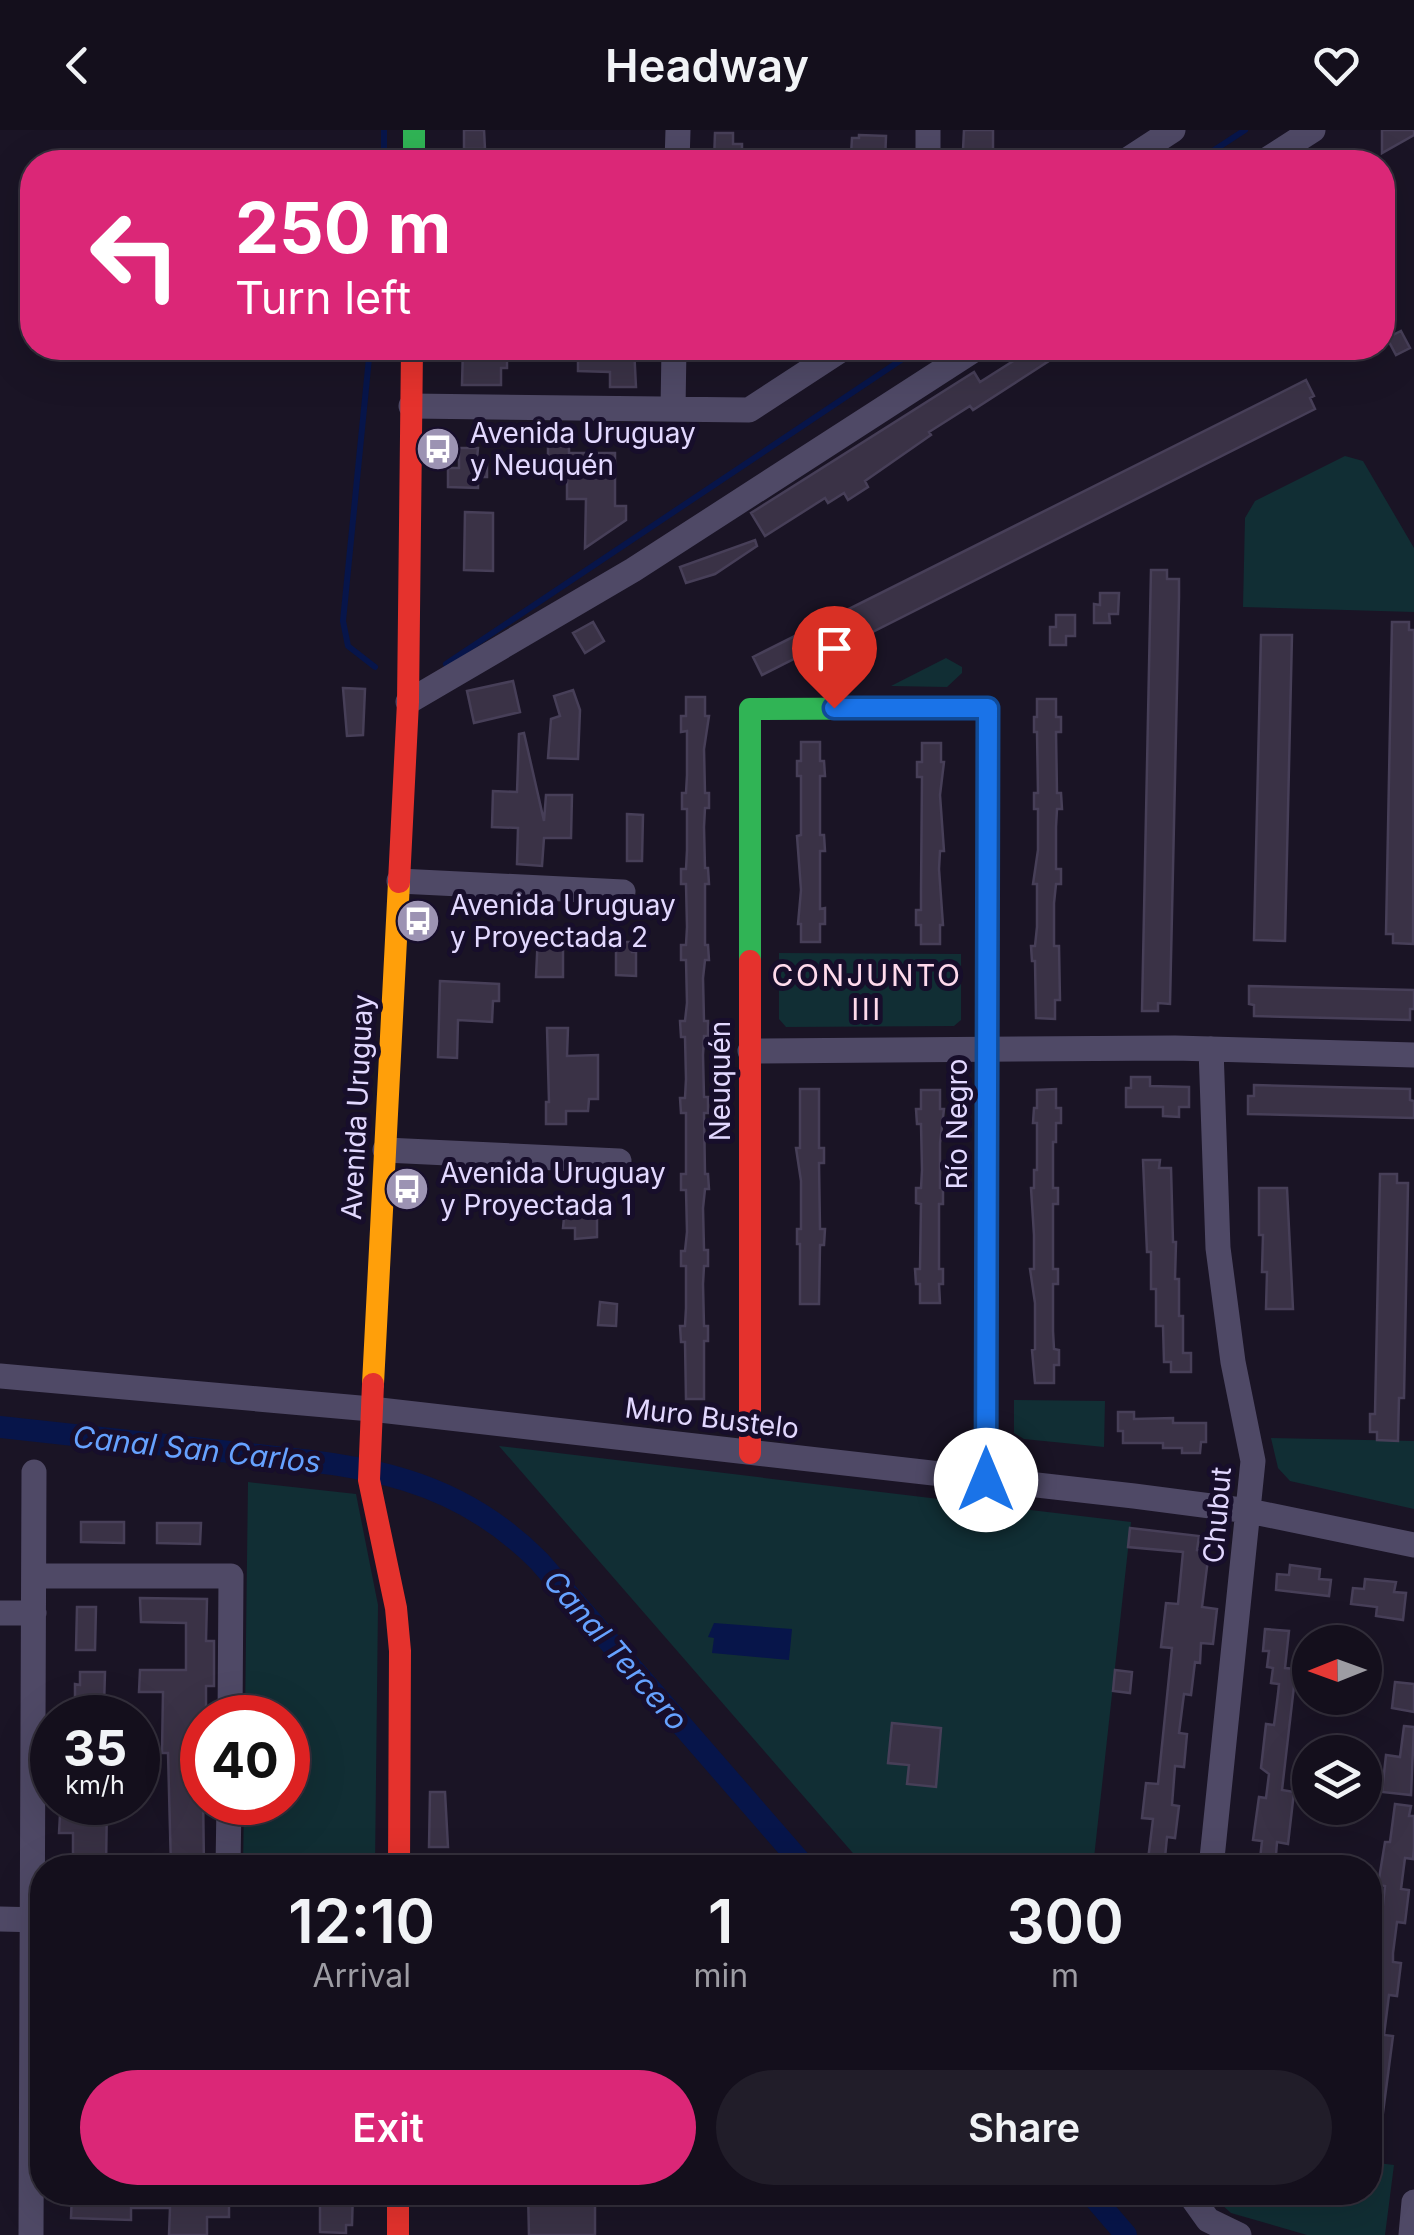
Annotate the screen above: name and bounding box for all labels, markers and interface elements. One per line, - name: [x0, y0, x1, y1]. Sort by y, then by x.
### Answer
- icon: back: [50, 38, 105, 93]
- text: Headway: [605, 38, 809, 93]
- icon: heart: [1309, 38, 1364, 93]
- text: 250 m: [235, 185, 452, 270]
- icon: left: [70, 190, 200, 320]
- text: Turn left: [235, 270, 411, 325]
- place label: Avenida Uruguay y Neuquén: [470, 416, 696, 482]
- bus stop icon: Avenida Uruguay y Neuquén: [415, 426, 461, 472]
- pin: [792, 606, 877, 709]
- icon: arrive: [807, 621, 862, 676]
- place label: Avenida Uruguay y Proyectada 2: [450, 888, 676, 954]
- bus stop icon: Avenida Uruguay y Proyectada 2: [395, 898, 441, 944]
- district label: CONJUNTO III: [772, 957, 962, 1027]
- street label: Avenida Uruguay: [334, 993, 380, 1221]
- street label: Neuquén: [703, 1021, 737, 1141]
- street label: Río Negro: [940, 1059, 974, 1189]
- place label: Avenida Uruguay y Proyectada 1: [440, 1156, 666, 1222]
- bus stop icon: Avenida Uruguay y Proyectada 1: [384, 1166, 430, 1212]
- street label: Muro Bustelo: [623, 1390, 801, 1446]
- water label: Canal San Carlos: [71, 1418, 323, 1480]
- position arrow: [934, 1428, 1038, 1532]
- street label: Chubut: [1196, 1465, 1238, 1565]
- water label: Canal Tercero: [537, 1563, 695, 1737]
- north arrow: [1292, 1625, 1382, 1715]
- map controls: [1292, 1625, 1382, 1825]
- speed limit sign: 40: [180, 1695, 310, 1825]
- text: 35: [63, 1718, 127, 1778]
- button: layers: [1292, 1735, 1382, 1825]
- text: km/h: [65, 1770, 125, 1800]
- text: 12:10: [288, 1885, 435, 1957]
- text: 1: [708, 1885, 733, 1957]
- text: 300: [1006, 1885, 1124, 1957]
- text: Arrival: [312, 1956, 411, 1995]
- text: min: [693, 1956, 748, 1995]
- text: m: [1051, 1956, 1079, 1995]
- button: Exit: [80, 2070, 696, 2185]
- button: Share: [716, 2070, 1332, 2185]

